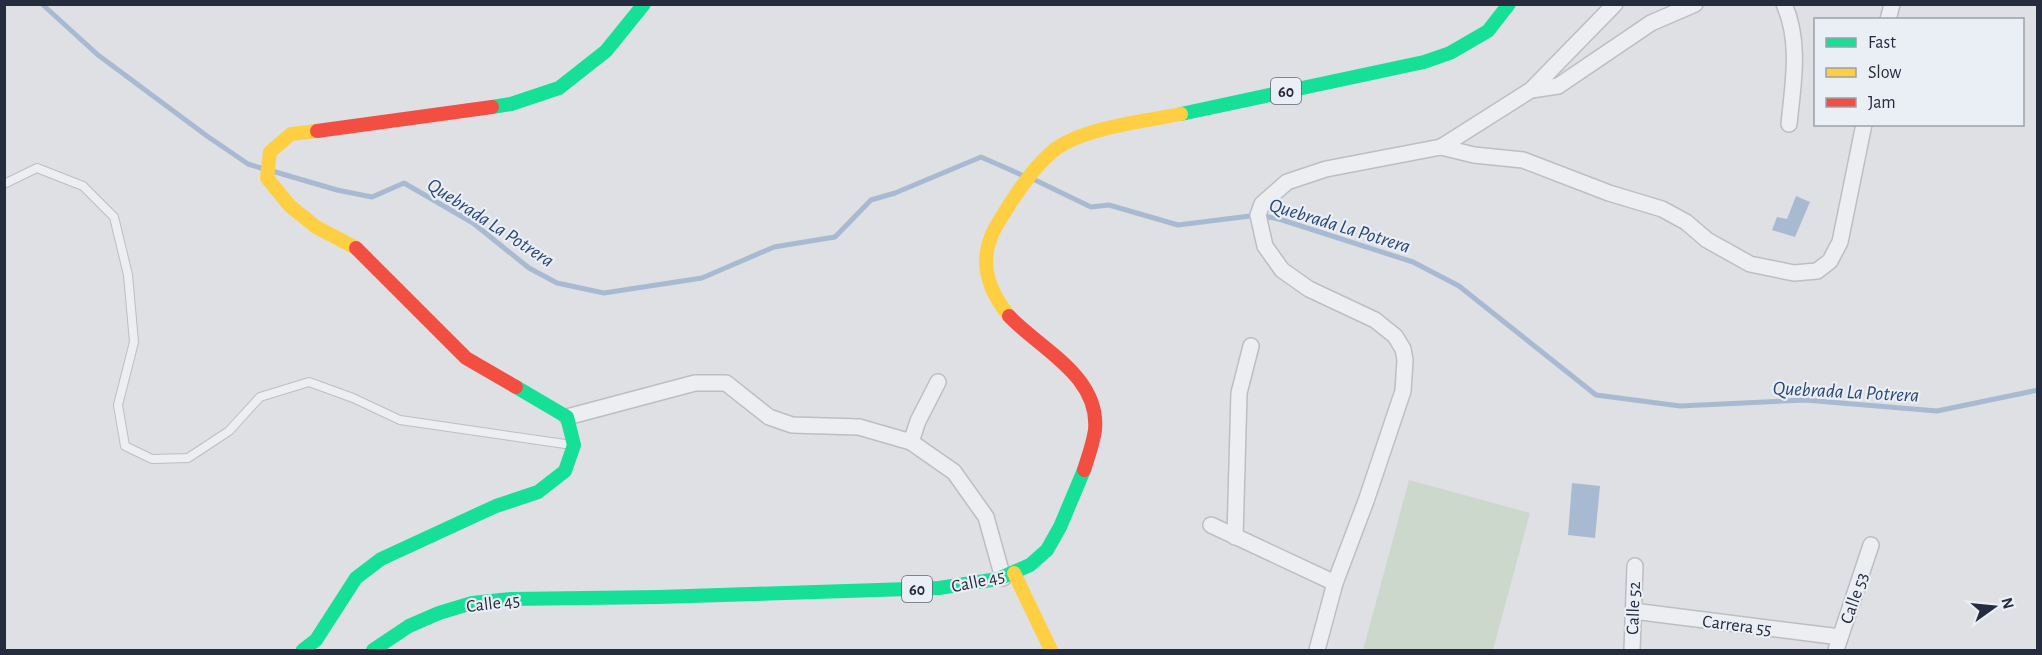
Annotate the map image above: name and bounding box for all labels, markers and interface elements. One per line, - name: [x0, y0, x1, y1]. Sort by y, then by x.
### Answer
- legend: [1814, 18, 2024, 126]
- text: Fast: [1868, 34, 1896, 52]
- text: Slow: [1868, 64, 1901, 82]
- road number: 60: [1271, 78, 1301, 104]
- text: Jam: [1868, 94, 1896, 112]
- water label: Quebrada La Potrera: [424, 175, 557, 271]
- water label: Quebrada La Potrera: [1267, 195, 1413, 257]
- water label: Quebrada La Potrera: [1772, 378, 1920, 406]
- street label: Calle 45: [950, 568, 1007, 596]
- street label: Calle 53: [1838, 570, 1872, 626]
- road number: 60: [902, 576, 932, 602]
- north arrow: [1964, 577, 2024, 637]
- street label: Calle 52: [1624, 581, 1644, 635]
- street label: Calle 45: [465, 592, 521, 616]
- text: N: [1998, 596, 2017, 611]
- street label: Carrera 55: [1701, 613, 1772, 639]

